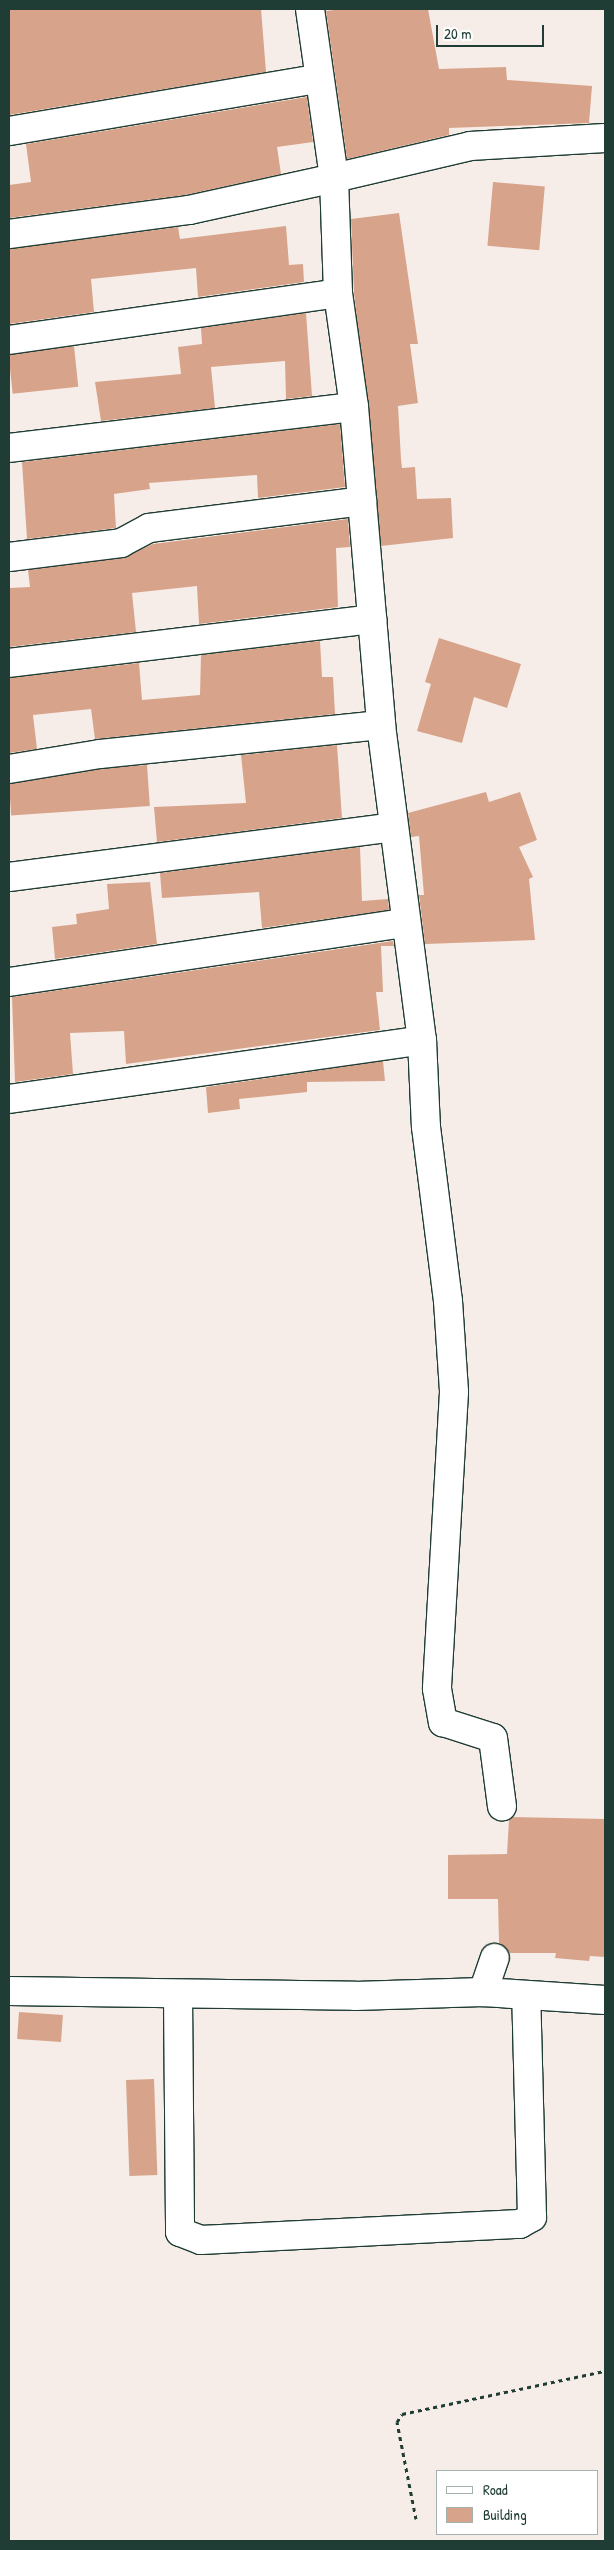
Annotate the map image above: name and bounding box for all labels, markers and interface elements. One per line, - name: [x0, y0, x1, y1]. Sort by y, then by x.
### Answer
- scale bar: [439, 15, 546, 47]
- text: 20 m: [444, 23, 471, 44]
- legend: [436, 2470, 599, 2535]
- text: Road: [483, 2479, 508, 2500]
- text: Building: [483, 2504, 527, 2525]

